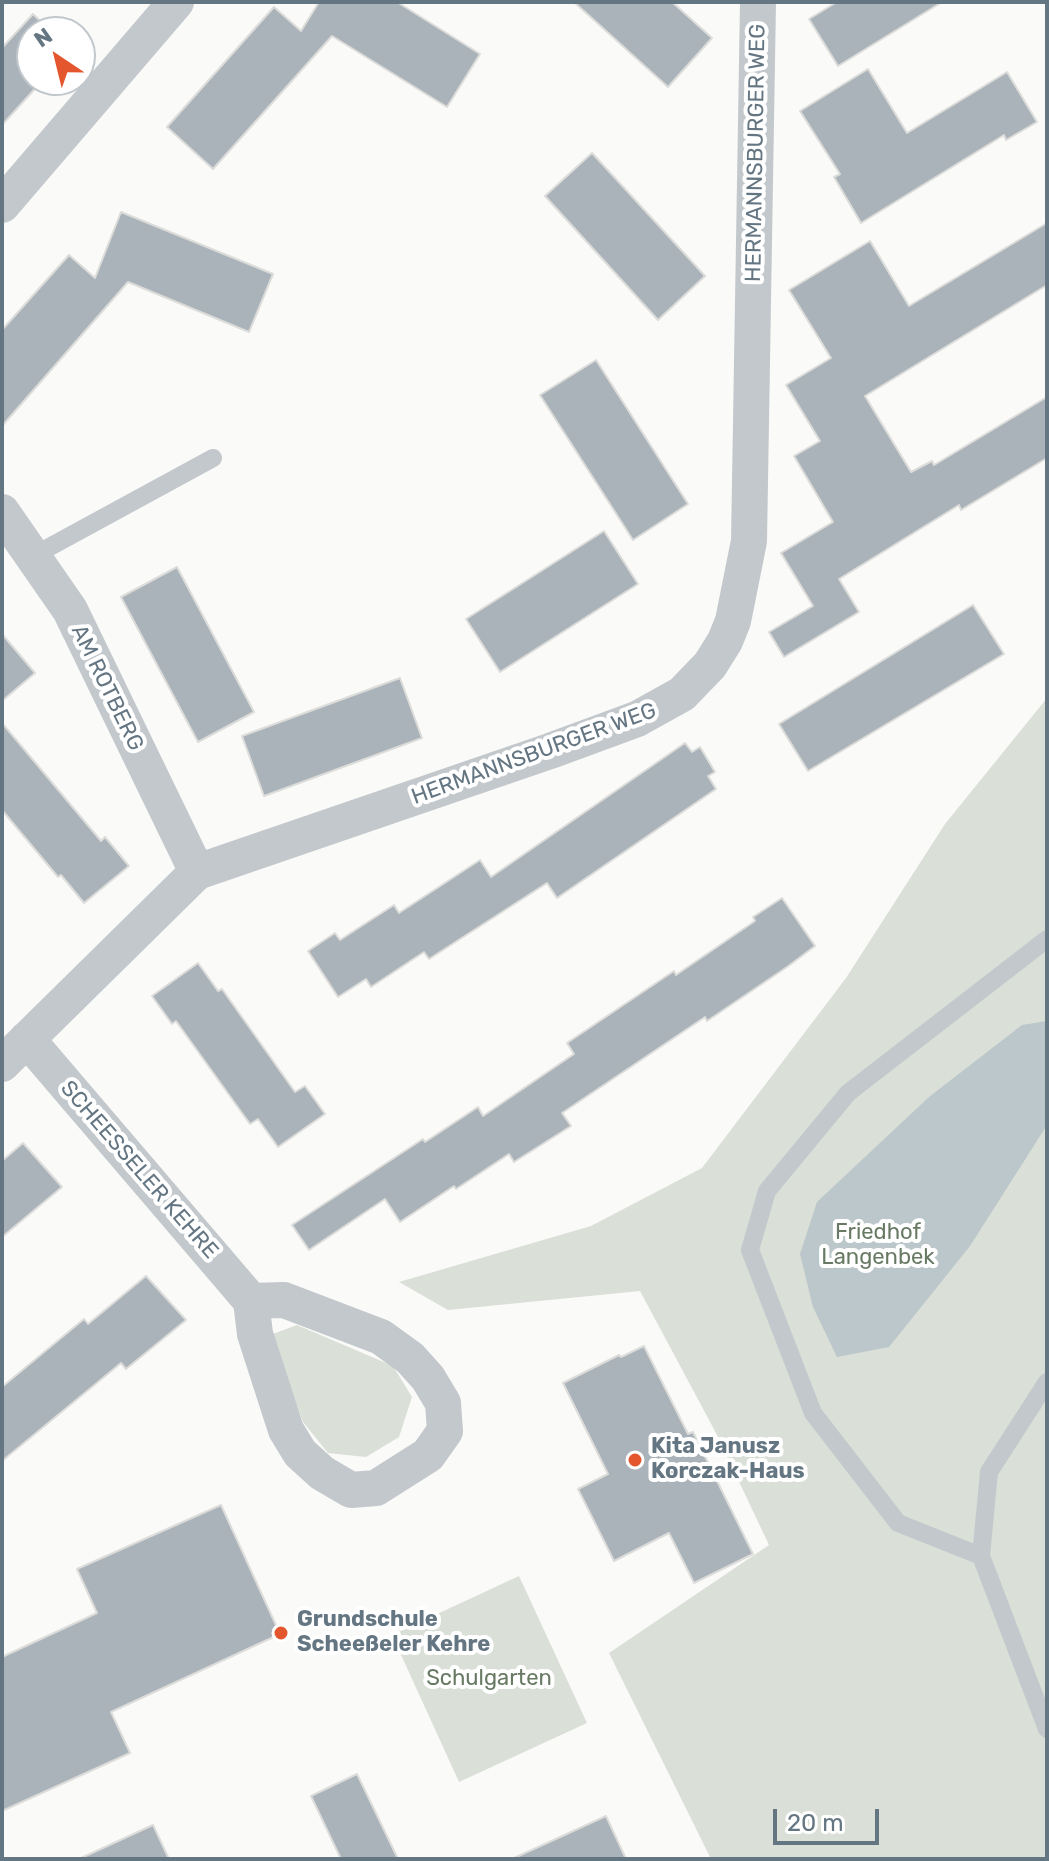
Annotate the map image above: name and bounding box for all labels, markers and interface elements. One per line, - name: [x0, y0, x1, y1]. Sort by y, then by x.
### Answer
- north arrow: [16, 16, 96, 96]
- text: N: [29, 22, 57, 53]
- street label: HERMANNSBURGER WEG: [741, 24, 771, 282]
- street label: AM ROTBERG: [65, 621, 149, 755]
- street label: HERMANNSBURGER WEG: [408, 697, 660, 811]
- street label: SCHEESSELER KEHRE: [55, 1076, 223, 1264]
- park label: Friedhof Langenbek: [821, 1220, 935, 1272]
- place label: Kita Janusz Korczak-Haus: [651, 1434, 805, 1486]
- marker: Kita Janusz Korczak-Haus: [626, 1451, 644, 1469]
- place label: Grundschule Scheeßeler Kehre: [297, 1607, 490, 1658]
- marker: Grundschule Scheeßeler Kehre: [272, 1624, 290, 1642]
- park label: Schulgarten: [426, 1666, 552, 1692]
- scale bar: [777, 1793, 883, 1843]
- text: 20 m: [787, 1809, 844, 1837]

